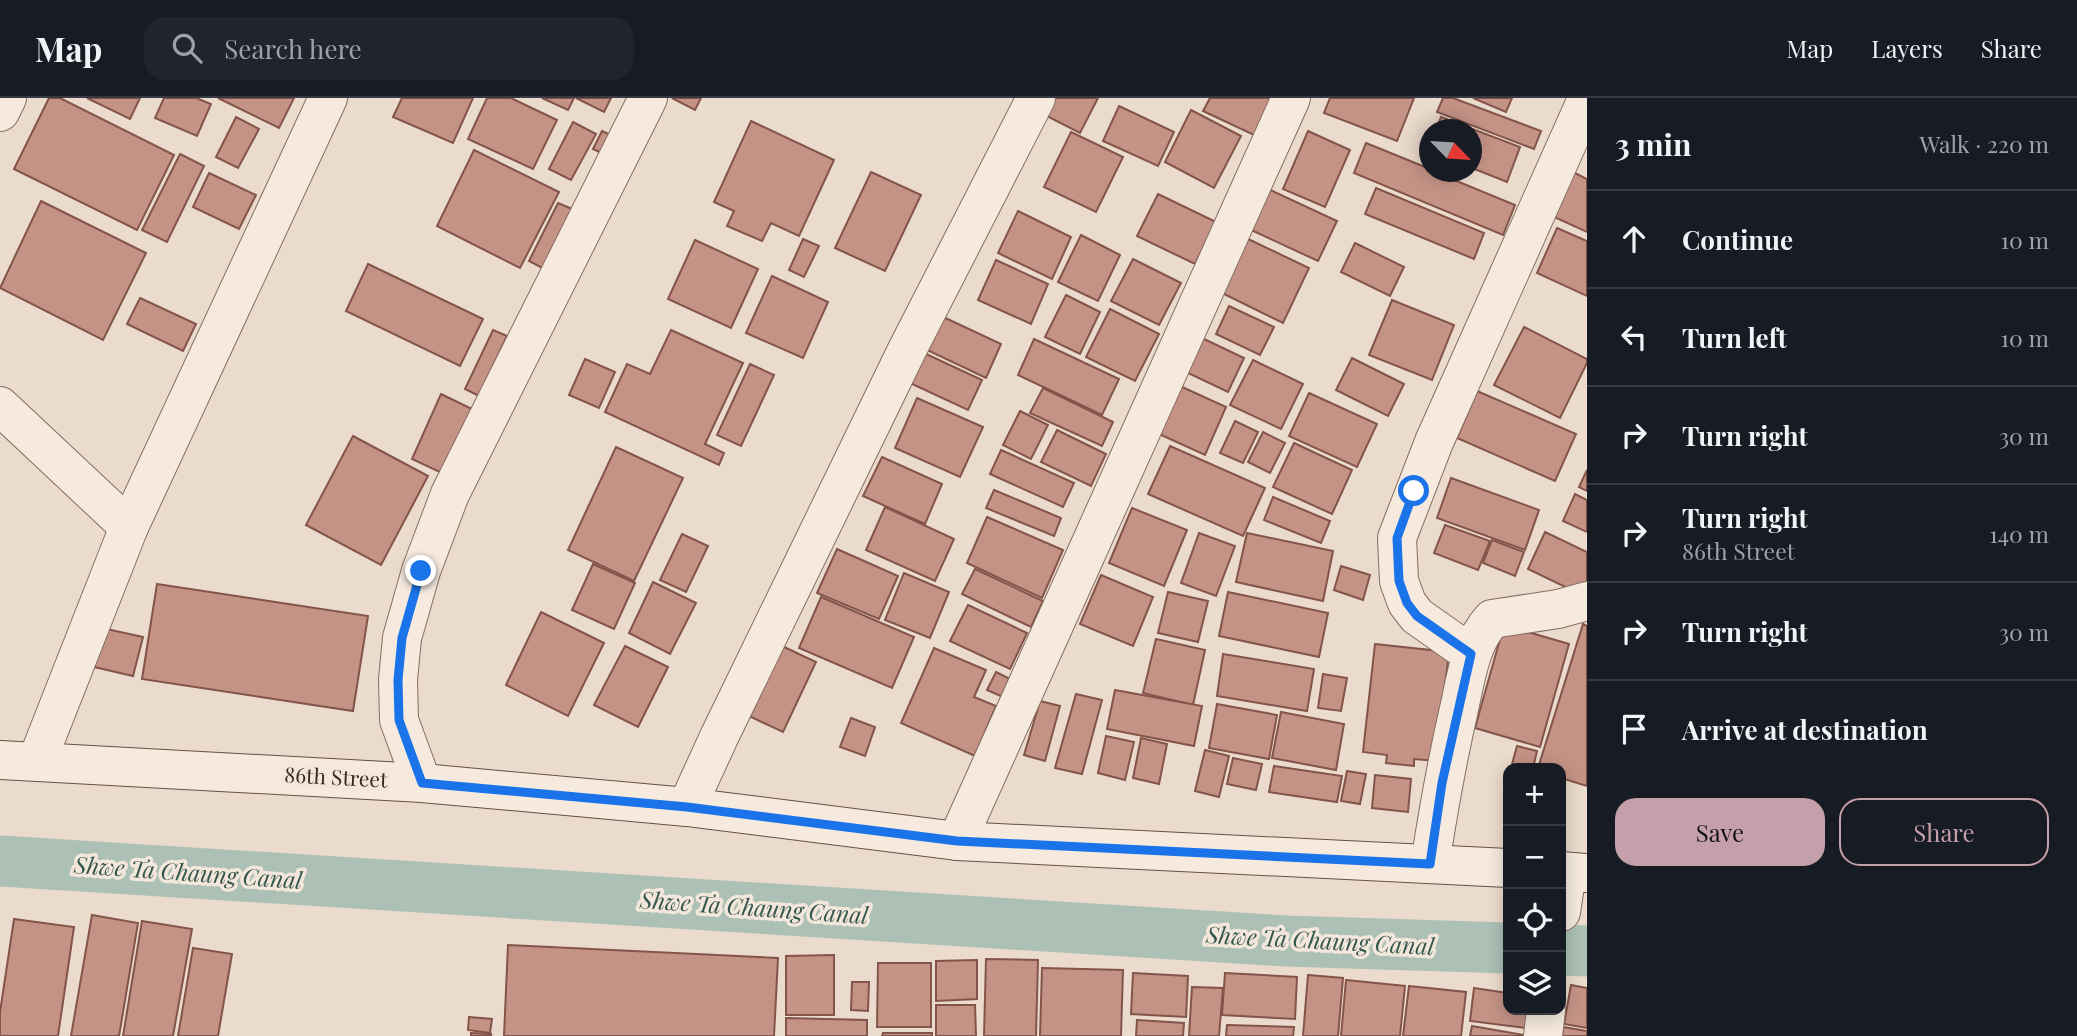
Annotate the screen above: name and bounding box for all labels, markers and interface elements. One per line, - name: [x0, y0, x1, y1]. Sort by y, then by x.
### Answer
- search box: [144, 17, 634, 80]
- text: Map: [35, 26, 102, 70]
- icon: search: [168, 29, 206, 67]
- text: Search here: [224, 31, 362, 66]
- text: Map: [1787, 32, 1833, 64]
- text: Layers: [1871, 32, 1943, 64]
- text: Share: [1981, 32, 2042, 64]
- north arrow: [1419, 119, 1482, 182]
- text: 3 min: [1615, 124, 1691, 164]
- text: Walk · 220 m: [1919, 128, 2049, 159]
- icon: ahead: [1615, 220, 1653, 258]
- text: Continue: [1682, 222, 1793, 257]
- text: 10 m: [2001, 224, 2049, 255]
- icon: left: [1615, 318, 1653, 356]
- text: Turn left: [1682, 320, 1787, 355]
- text: 10 m: [2001, 322, 2049, 353]
- icon: right: [1615, 416, 1653, 454]
- text: Turn right: [1682, 418, 1808, 453]
- text: 30 m: [1999, 420, 2049, 451]
- route start: [1398, 475, 1429, 506]
- text: Turn right: [1682, 500, 1808, 535]
- icon: right: [1615, 514, 1653, 552]
- text: 140 m: [1989, 518, 2049, 549]
- text: 86th Street: [1682, 535, 1795, 566]
- route end: [405, 555, 436, 586]
- icon: right: [1615, 612, 1653, 650]
- text: Turn right: [1682, 614, 1808, 649]
- text: 30 m: [1999, 616, 2049, 647]
- icon: arrive: [1615, 710, 1653, 748]
- text: Arrive at destination: [1682, 712, 1928, 747]
- street label: 86th Street: [284, 759, 389, 793]
- map controls: [1503, 763, 1566, 1015]
- button: +: [1503, 763, 1566, 826]
- button: Save: [1615, 798, 1825, 866]
- button: Share: [1839, 798, 2049, 866]
- button: −: [1503, 826, 1566, 889]
- water label: Shwe Ta Chaung Canal: [72, 848, 305, 895]
- water label: Shwe Ta Chaung Canal: [638, 883, 871, 930]
- button: locate: [1503, 889, 1566, 952]
- water label: Shwe Ta Chaung Canal: [1204, 918, 1436, 961]
- button: layers: [1503, 952, 1566, 1015]

